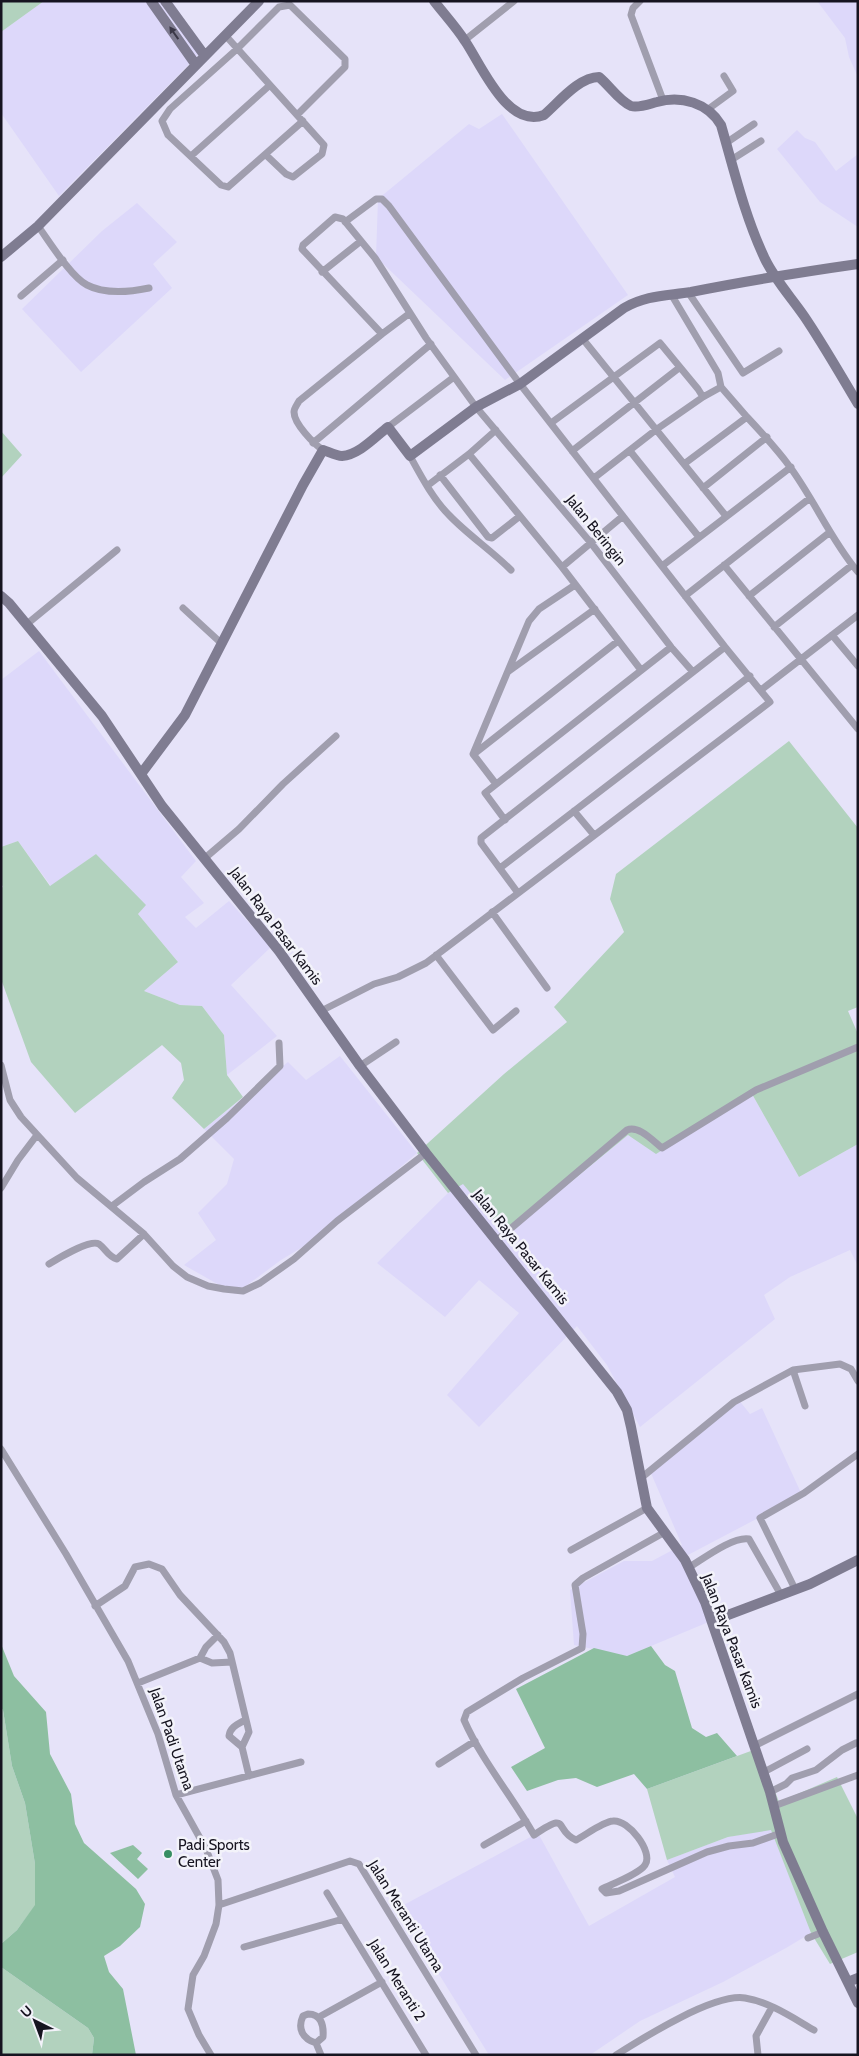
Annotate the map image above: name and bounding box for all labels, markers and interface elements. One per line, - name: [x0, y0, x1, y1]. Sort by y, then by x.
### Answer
- one-way arrow: [169, 26, 179, 40]
- street label: Jalan Beringin: [561, 490, 630, 569]
- street label: Jalan Raya Pasar Kamis: [225, 863, 326, 988]
- street label: Jalan Raya Pasar Kamis: [468, 1185, 573, 1308]
- street label: Jalan Raya Pasar Kamis: [698, 1570, 766, 1711]
- street label: Jalan Padi Utama: [146, 1684, 198, 1793]
- place label: Padi Sports Center: [178, 1836, 250, 1871]
- marker: Padi Sports Center: [162, 1848, 174, 1860]
- street label: Jalan Meranti Utama: [364, 1856, 448, 1976]
- street label: Jalan Meranti 2: [364, 1935, 429, 2024]
- north arrow: [10, 1996, 60, 2046]
- text: U: [17, 2001, 36, 2021]

